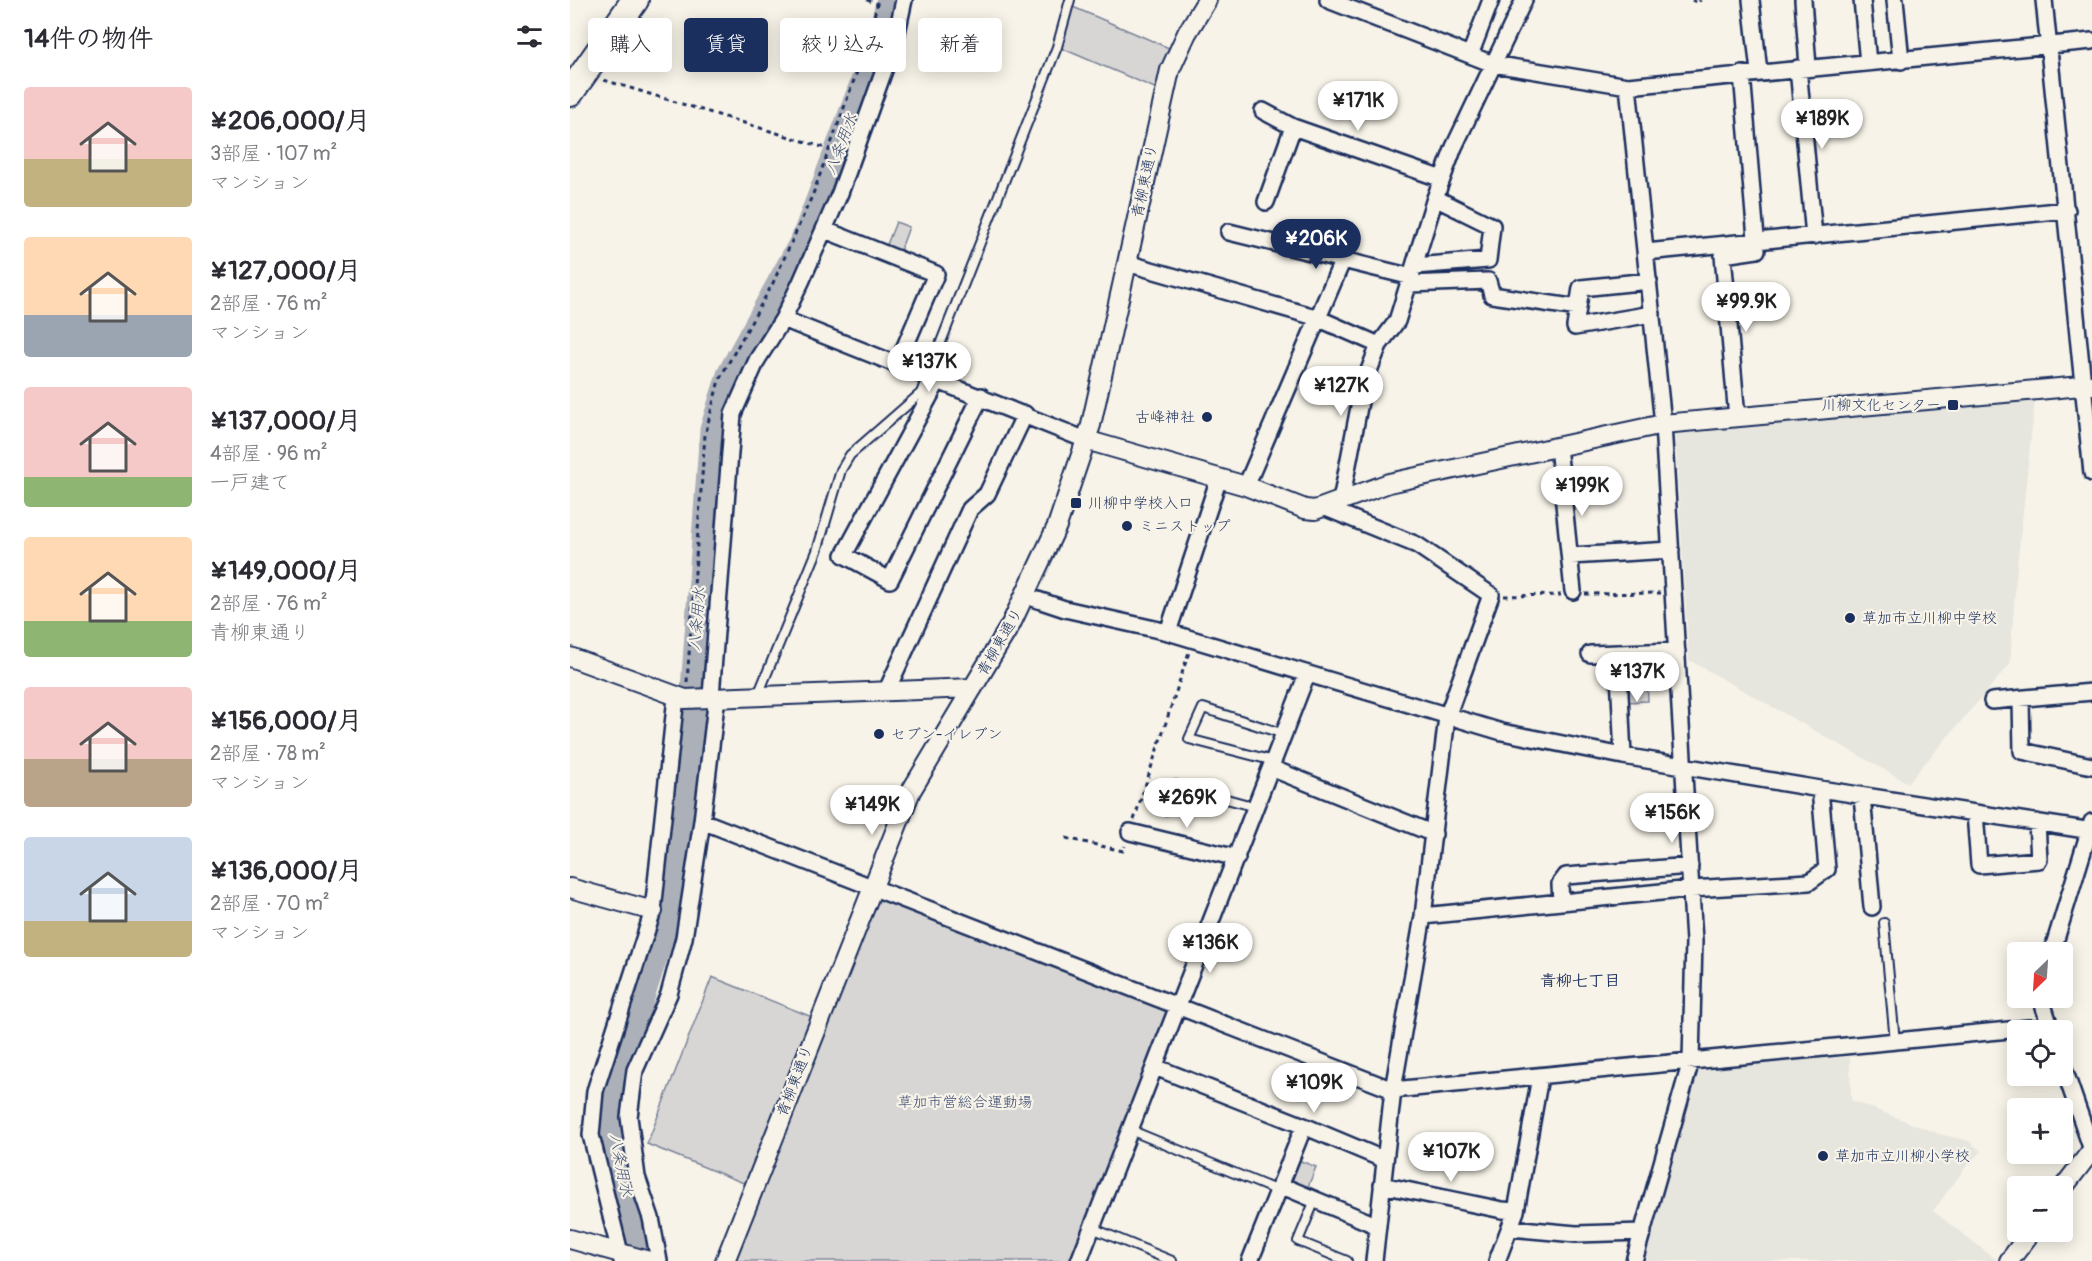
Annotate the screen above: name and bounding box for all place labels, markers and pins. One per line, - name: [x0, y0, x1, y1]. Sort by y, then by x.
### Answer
- pin: ¥171K: [1316, 81, 1400, 132]
- pin: ¥189K: [1780, 99, 1864, 150]
- pin: ¥206K: [1274, 219, 1358, 270]
- pin: ¥99.9K: [1697, 282, 1795, 333]
- pin: ¥137K: [887, 342, 971, 393]
- pin: ¥127K: [1299, 366, 1383, 417]
- place label: 川柳文化センター: [1822, 396, 1941, 415]
- marker: 川柳文化センター: [1946, 398, 1960, 412]
- place label: 古峰神社: [1135, 408, 1195, 427]
- marker: 古峰神社: [1200, 410, 1214, 424]
- pin: ¥199K: [1540, 466, 1624, 517]
- place label: 川柳中学校入口: [1088, 494, 1193, 513]
- marker: 川柳中学校入口: [1069, 496, 1083, 510]
- place label: ミニストップ: [1139, 517, 1231, 536]
- marker: ミニストップ: [1120, 519, 1134, 533]
- place label: 草加市立川柳中学校: [1862, 609, 1997, 628]
- marker: 草加市立川柳中学校: [1843, 611, 1857, 625]
- pin: ¥137K: [1595, 652, 1679, 703]
- place label: セブン-イレブン: [891, 725, 1002, 744]
- marker: セブン-イレブン: [872, 727, 886, 741]
- pin: ¥269K: [1145, 778, 1229, 829]
- pin: ¥149K: [830, 785, 914, 836]
- pin: ¥156K: [1630, 793, 1714, 844]
- pin: ¥136K: [1168, 923, 1252, 974]
- pin: ¥109K: [1272, 1063, 1356, 1114]
- pin: ¥107K: [1409, 1132, 1493, 1183]
- place label: 草加市立川柳小学校: [1835, 1147, 1970, 1166]
- marker: 草加市立川柳小学校: [1816, 1149, 1830, 1163]

